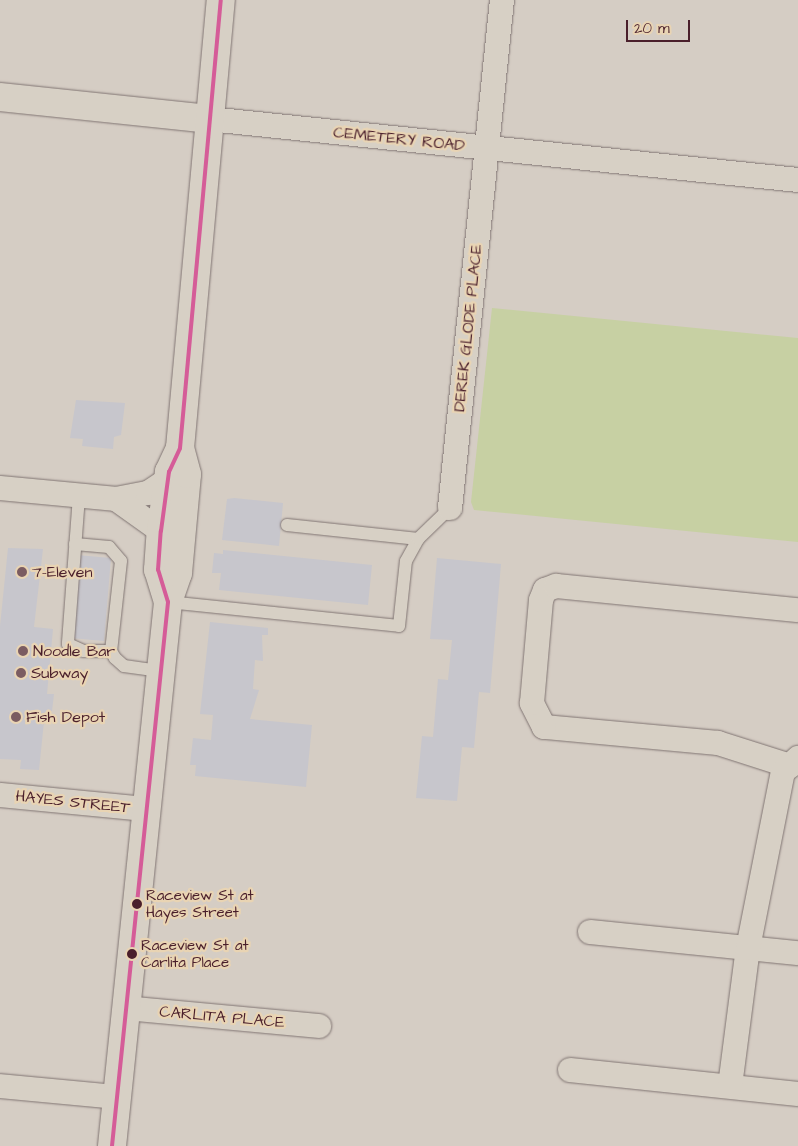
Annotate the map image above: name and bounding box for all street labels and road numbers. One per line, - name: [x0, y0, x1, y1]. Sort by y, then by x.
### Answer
- street label: CEMETERY ROAD: [332, 123, 466, 155]
- street label: DEREK GLODE PLACE: [450, 243, 486, 413]
- street label: HAYES STREET: [15, 786, 131, 818]
- street label: CARLITA PLACE: [159, 1002, 285, 1032]

